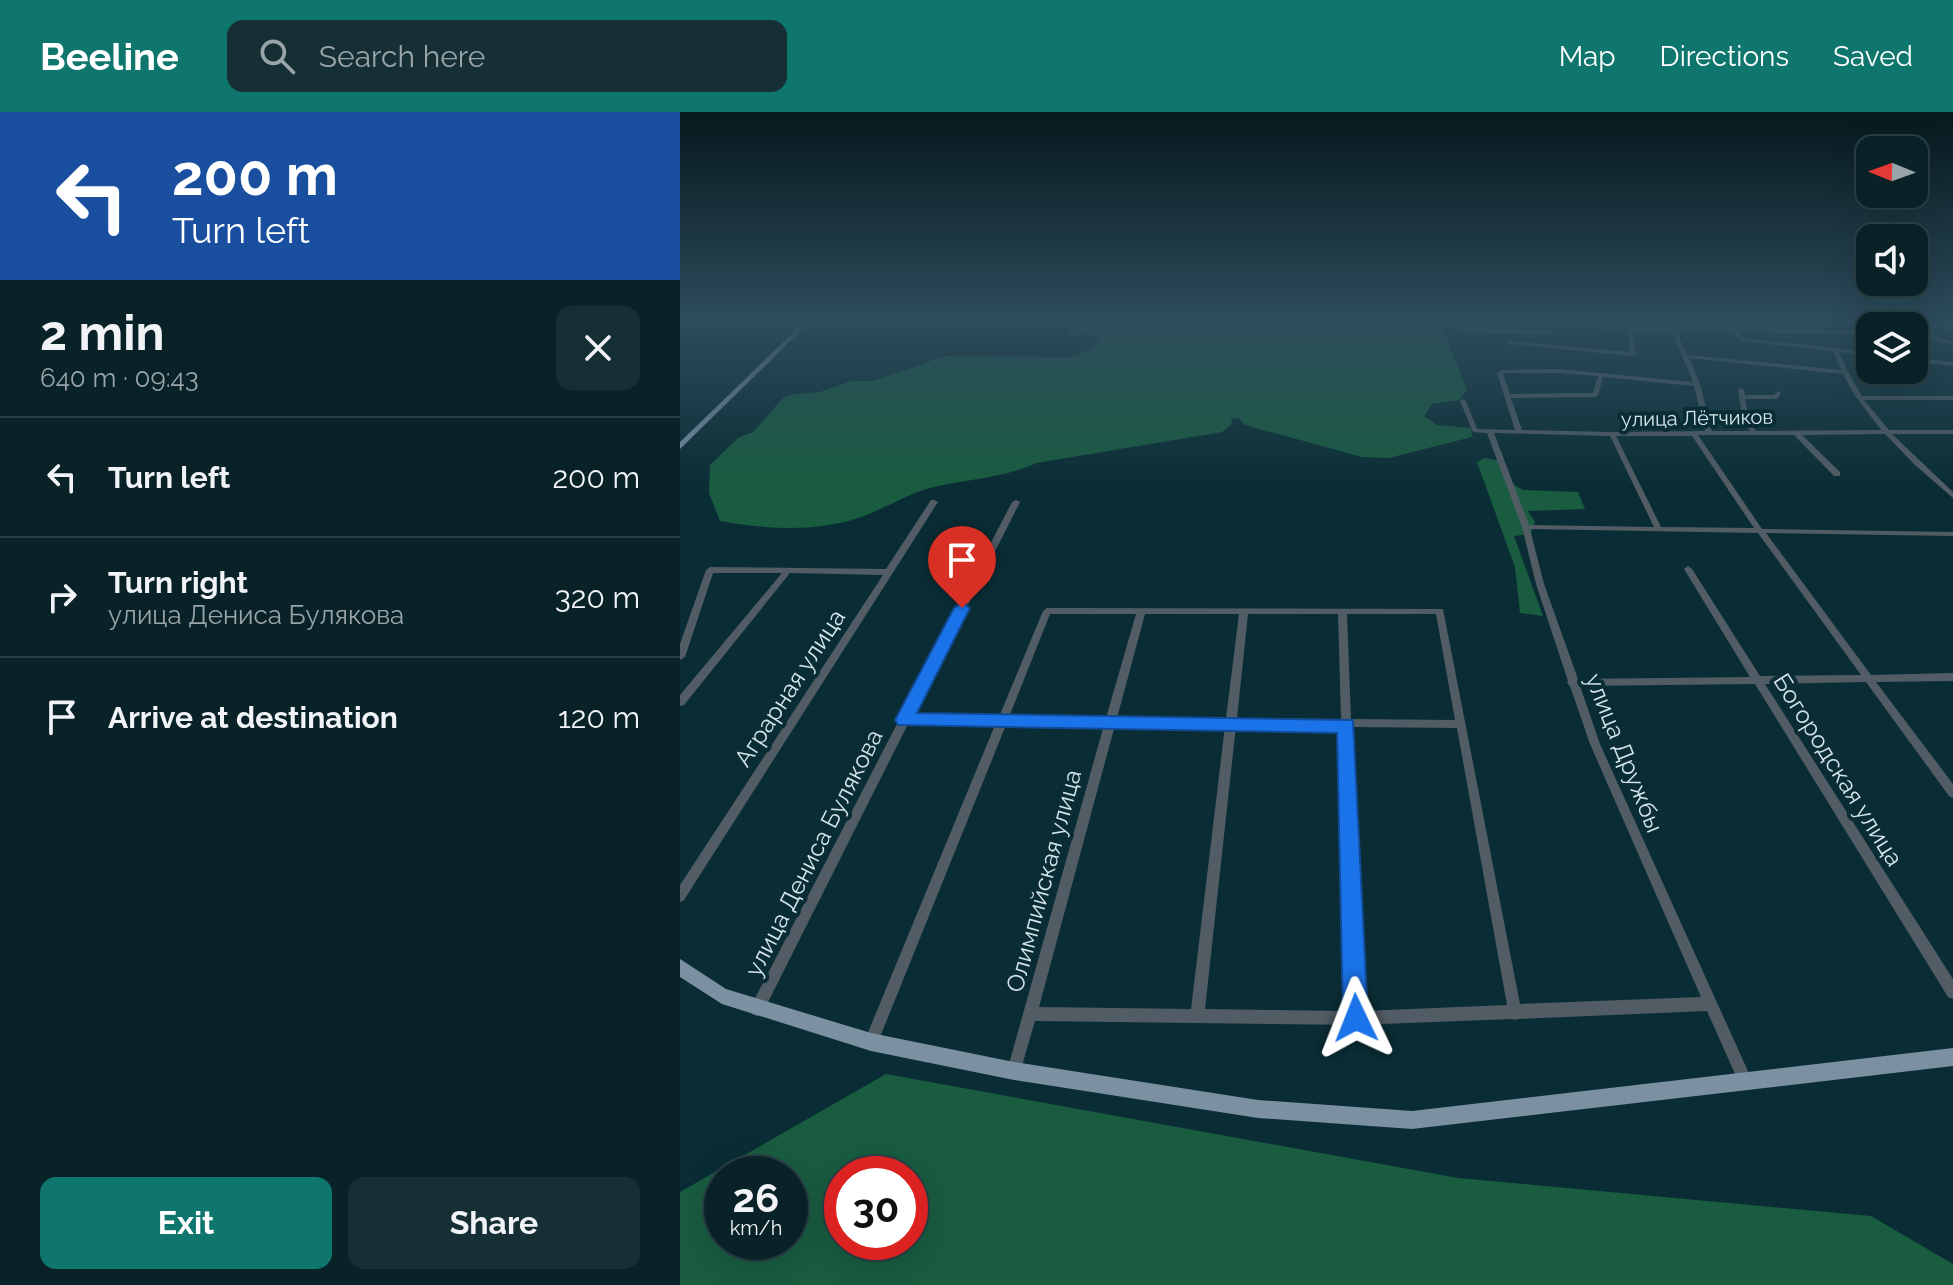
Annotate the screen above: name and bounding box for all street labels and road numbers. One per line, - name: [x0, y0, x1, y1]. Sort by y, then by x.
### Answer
- street label: улица Лётчиков: [1621, 405, 1773, 431]
- street label: Аграрная улица: [728, 604, 851, 772]
- street label: Богородская улица: [1767, 668, 1909, 871]
- street label: улица Дружбы: [1579, 669, 1670, 837]
- street label: улица Дениса Булякова: [739, 724, 889, 981]
- street label: Олимпийская улица: [1000, 766, 1087, 995]

